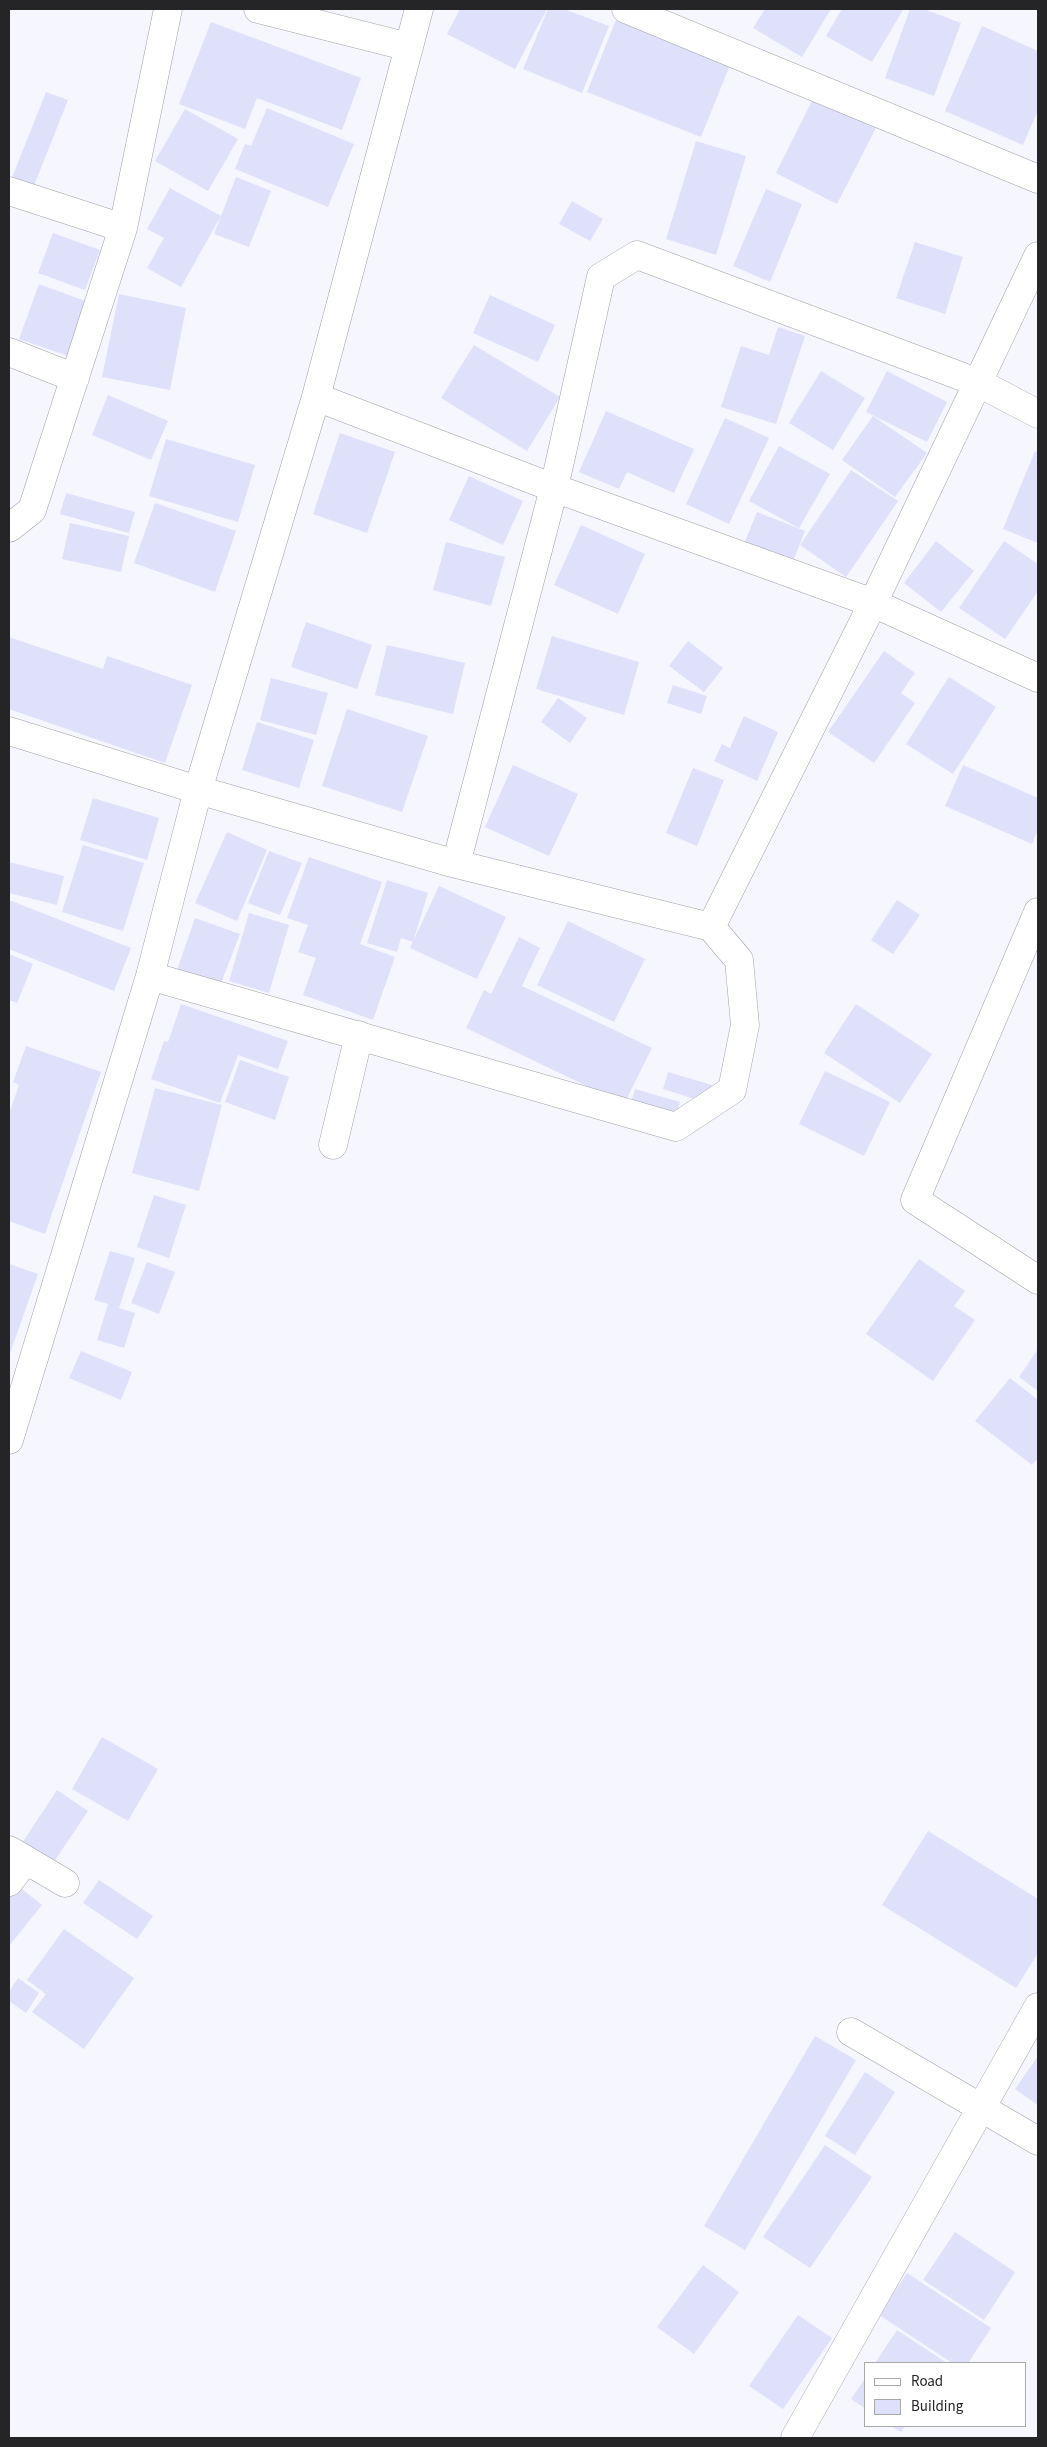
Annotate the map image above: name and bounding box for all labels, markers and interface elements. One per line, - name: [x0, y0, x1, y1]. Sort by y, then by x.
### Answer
- legend: [864, 2362, 1027, 2427]
- text: Road: [911, 2371, 943, 2392]
- text: Building: [911, 2396, 963, 2417]

